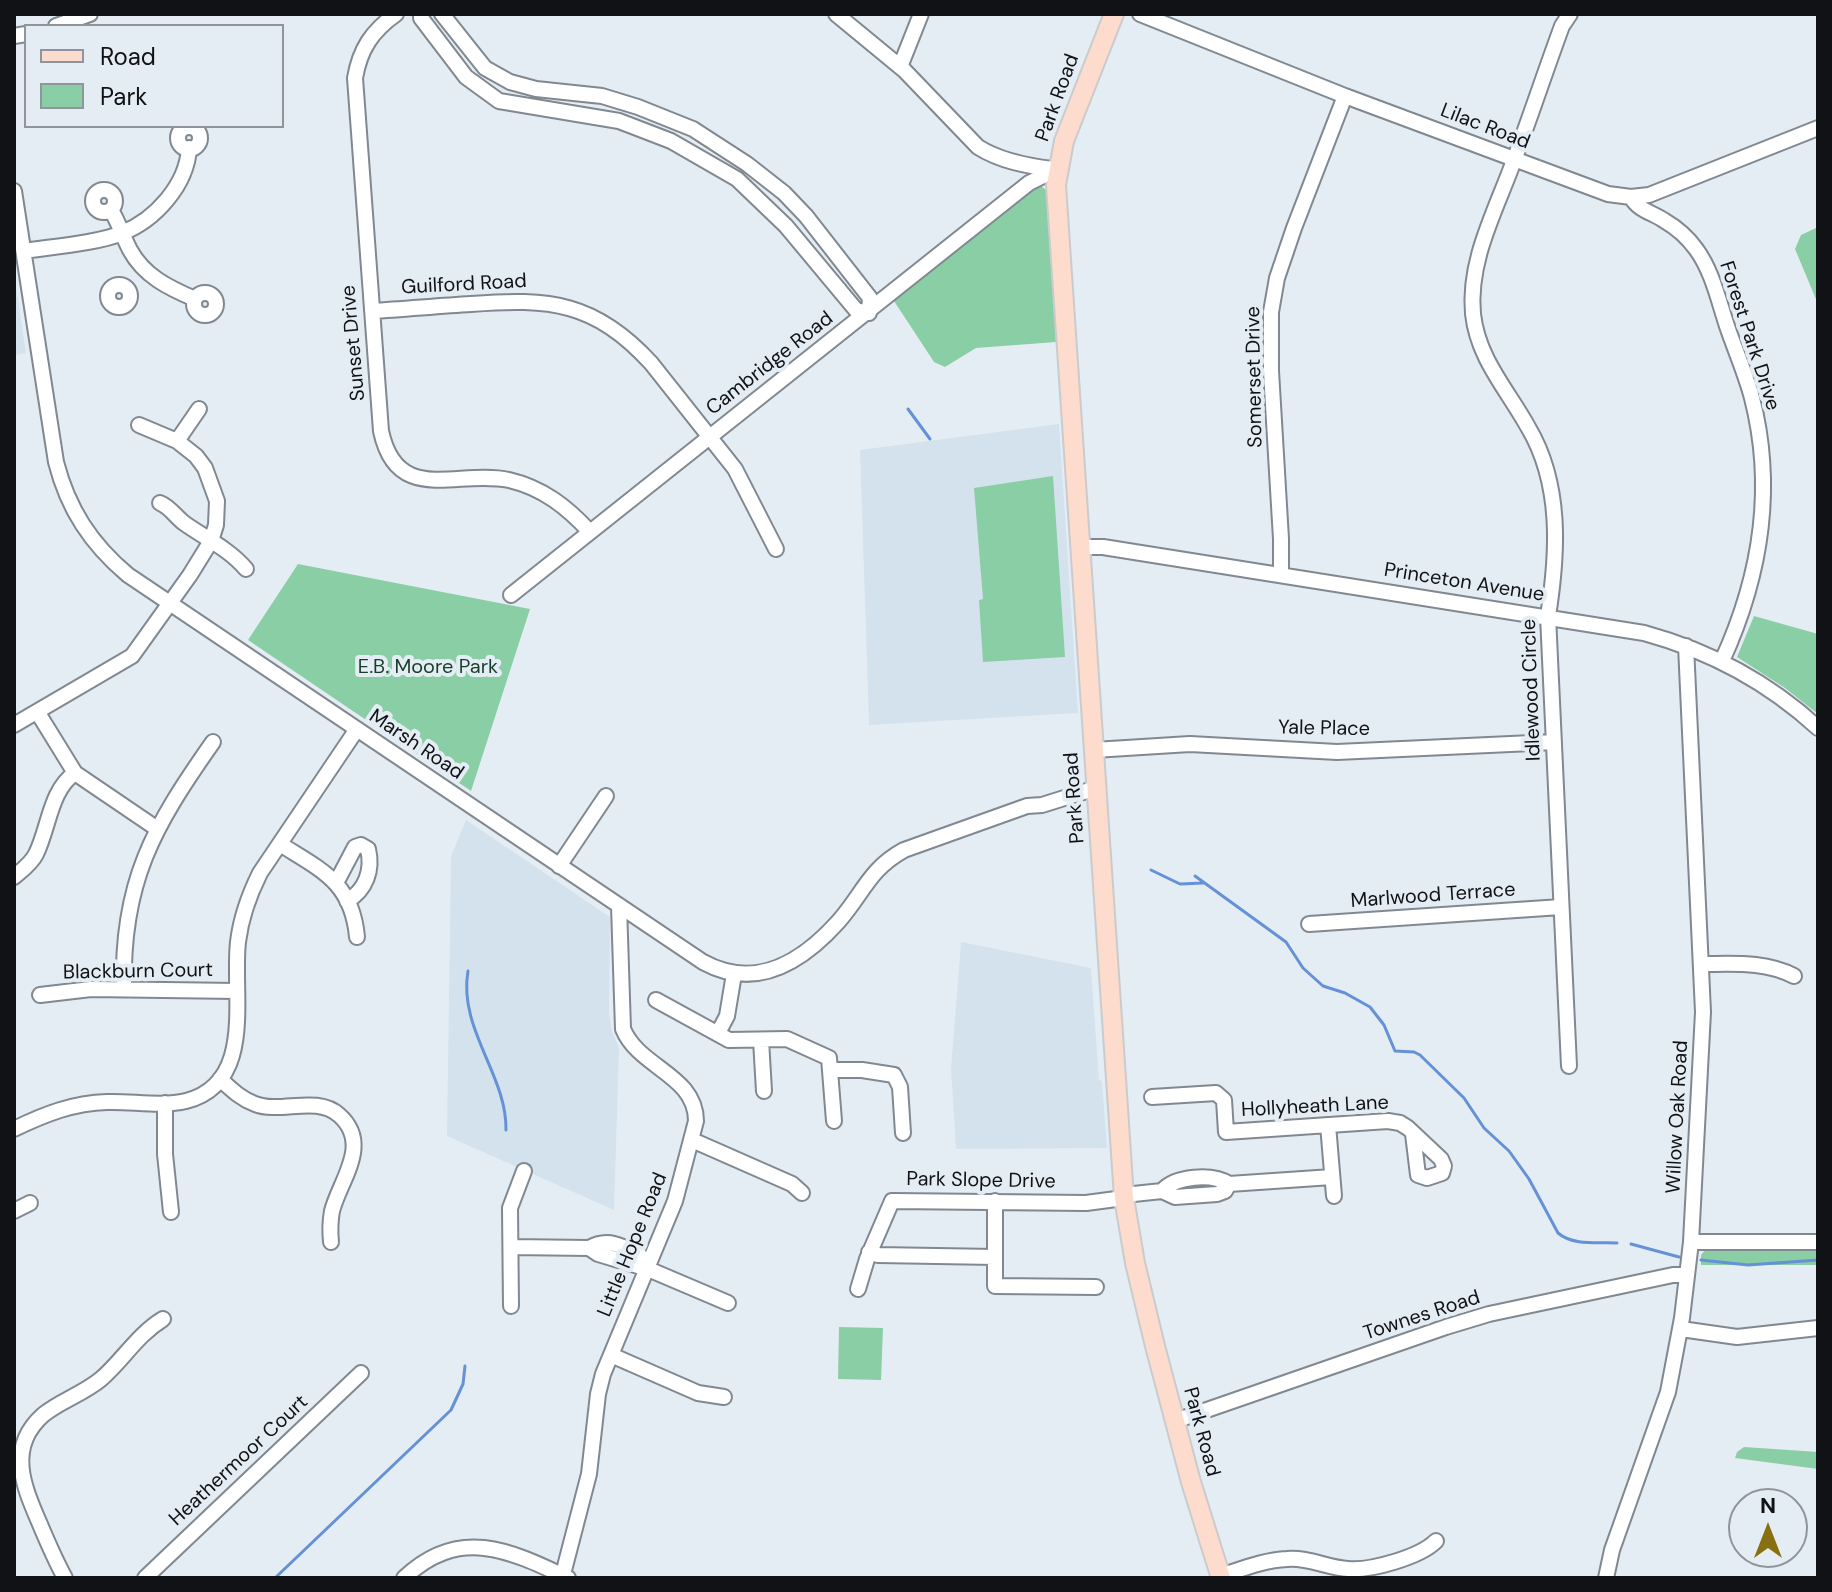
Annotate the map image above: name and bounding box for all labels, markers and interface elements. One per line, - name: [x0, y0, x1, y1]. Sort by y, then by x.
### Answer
- legend: [24, 24, 284, 128]
- text: Road: [100, 41, 156, 72]
- street label: Park Road: [1031, 51, 1085, 145]
- text: Park: [100, 81, 147, 112]
- street label: Lilac Road: [1437, 99, 1533, 155]
- street label: Forest Park Drive: [1714, 258, 1784, 414]
- street label: Guilford Road: [401, 270, 527, 300]
- street label: Sunset Drive: [337, 284, 371, 402]
- street label: Somerset Drive: [1242, 306, 1268, 448]
- street label: Cambridge Road: [702, 307, 838, 421]
- street label: Princeton Avenue: [1382, 558, 1546, 608]
- street label: Idlewood Circle: [1518, 618, 1546, 762]
- park label: E.B. Moore Park: [358, 656, 498, 680]
- street label: Marsh Road: [364, 705, 468, 785]
- street label: Yale Place: [1278, 716, 1370, 742]
- street label: Park Road: [1060, 752, 1090, 844]
- street label: Marlwood Terrace: [1350, 878, 1516, 914]
- street label: Blackburn Court: [63, 959, 213, 985]
- street label: Willow Oak Road: [1662, 1040, 1694, 1194]
- street label: Hollyheath Lane: [1241, 1091, 1389, 1123]
- street label: Park Slope Drive: [906, 1168, 1056, 1194]
- street label: Little Hope Road: [593, 1169, 673, 1321]
- street label: Townes Road: [1361, 1286, 1483, 1346]
- street label: Park Road: [1178, 1385, 1224, 1479]
- street label: Heathermoor Court: [165, 1391, 313, 1531]
- north arrow: [1728, 1488, 1808, 1568]
- text: N: [1760, 1491, 1776, 1520]

